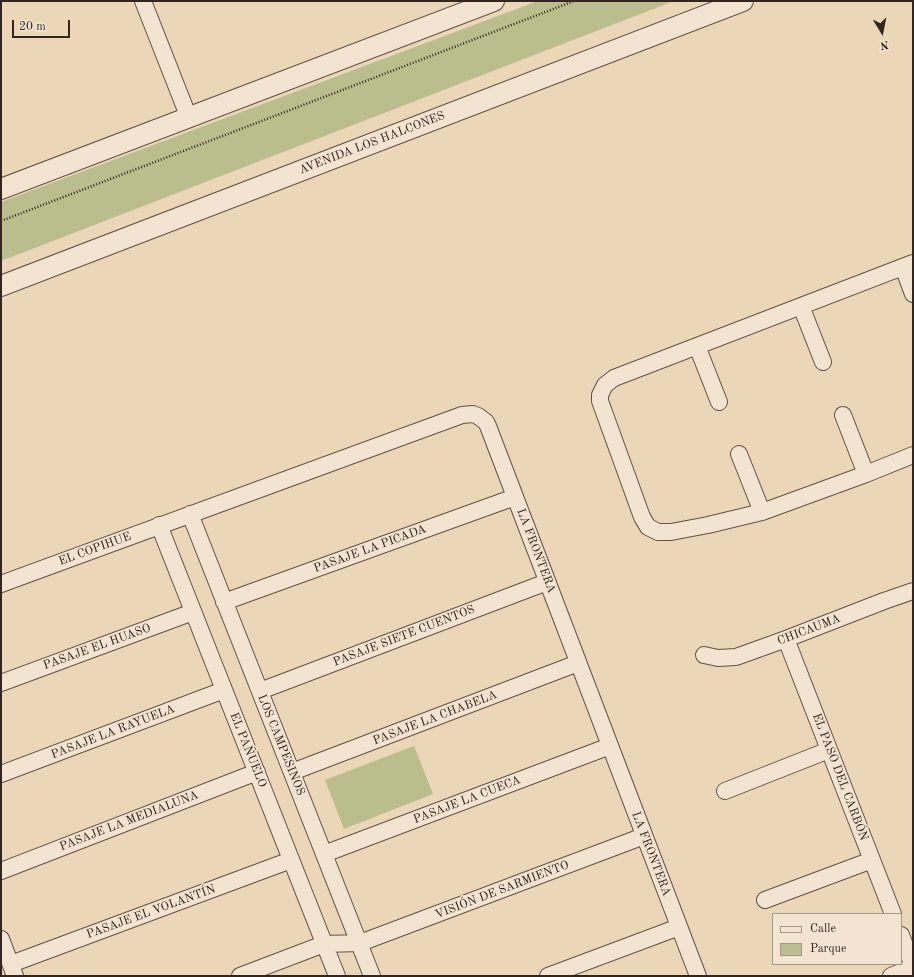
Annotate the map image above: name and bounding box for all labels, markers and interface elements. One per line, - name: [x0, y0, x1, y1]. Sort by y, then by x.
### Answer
- scale bar: [14, 12, 72, 38]
- north arrow: [862, 12, 902, 52]
- text: 20 m: [19, 21, 46, 33]
- text: N: [879, 38, 889, 50]
- street label: AVENIDA LOS HALCONES: [297, 108, 447, 178]
- street label: LA FRONTERA: [513, 507, 559, 595]
- street label: PASAJE LA PICADA: [312, 522, 428, 576]
- street label: EL COPIHUE: [57, 529, 133, 569]
- street label: PASAJE SIETE CUENTOS: [331, 602, 477, 670]
- street label: CHICAUMA: [775, 611, 843, 649]
- street label: PASAJE EL HUASO: [41, 621, 153, 673]
- street label: PASAJE LA CHABELA: [371, 688, 499, 748]
- street label: LOS CAMPESINOS: [254, 692, 308, 798]
- street label: PASAJE LA RAYUELA: [49, 702, 177, 762]
- street label: EL PAÑUELO: [226, 710, 270, 790]
- street label: EL PASO DEL CARBÓN: [809, 711, 871, 843]
- street label: PASAJE LA CUECA: [411, 773, 523, 827]
- street label: PASAJE LA MEDIALUNA: [57, 788, 201, 854]
- street label: LA FRONTERA: [628, 810, 674, 898]
- street label: VISIÓN DE SARMIENTO: [433, 858, 571, 922]
- street label: PASAJE EL VOLANTÍN: [84, 882, 218, 942]
- legend: [772, 913, 902, 965]
- text: Calle: [810, 923, 836, 935]
- text: Parque: [810, 943, 846, 955]

